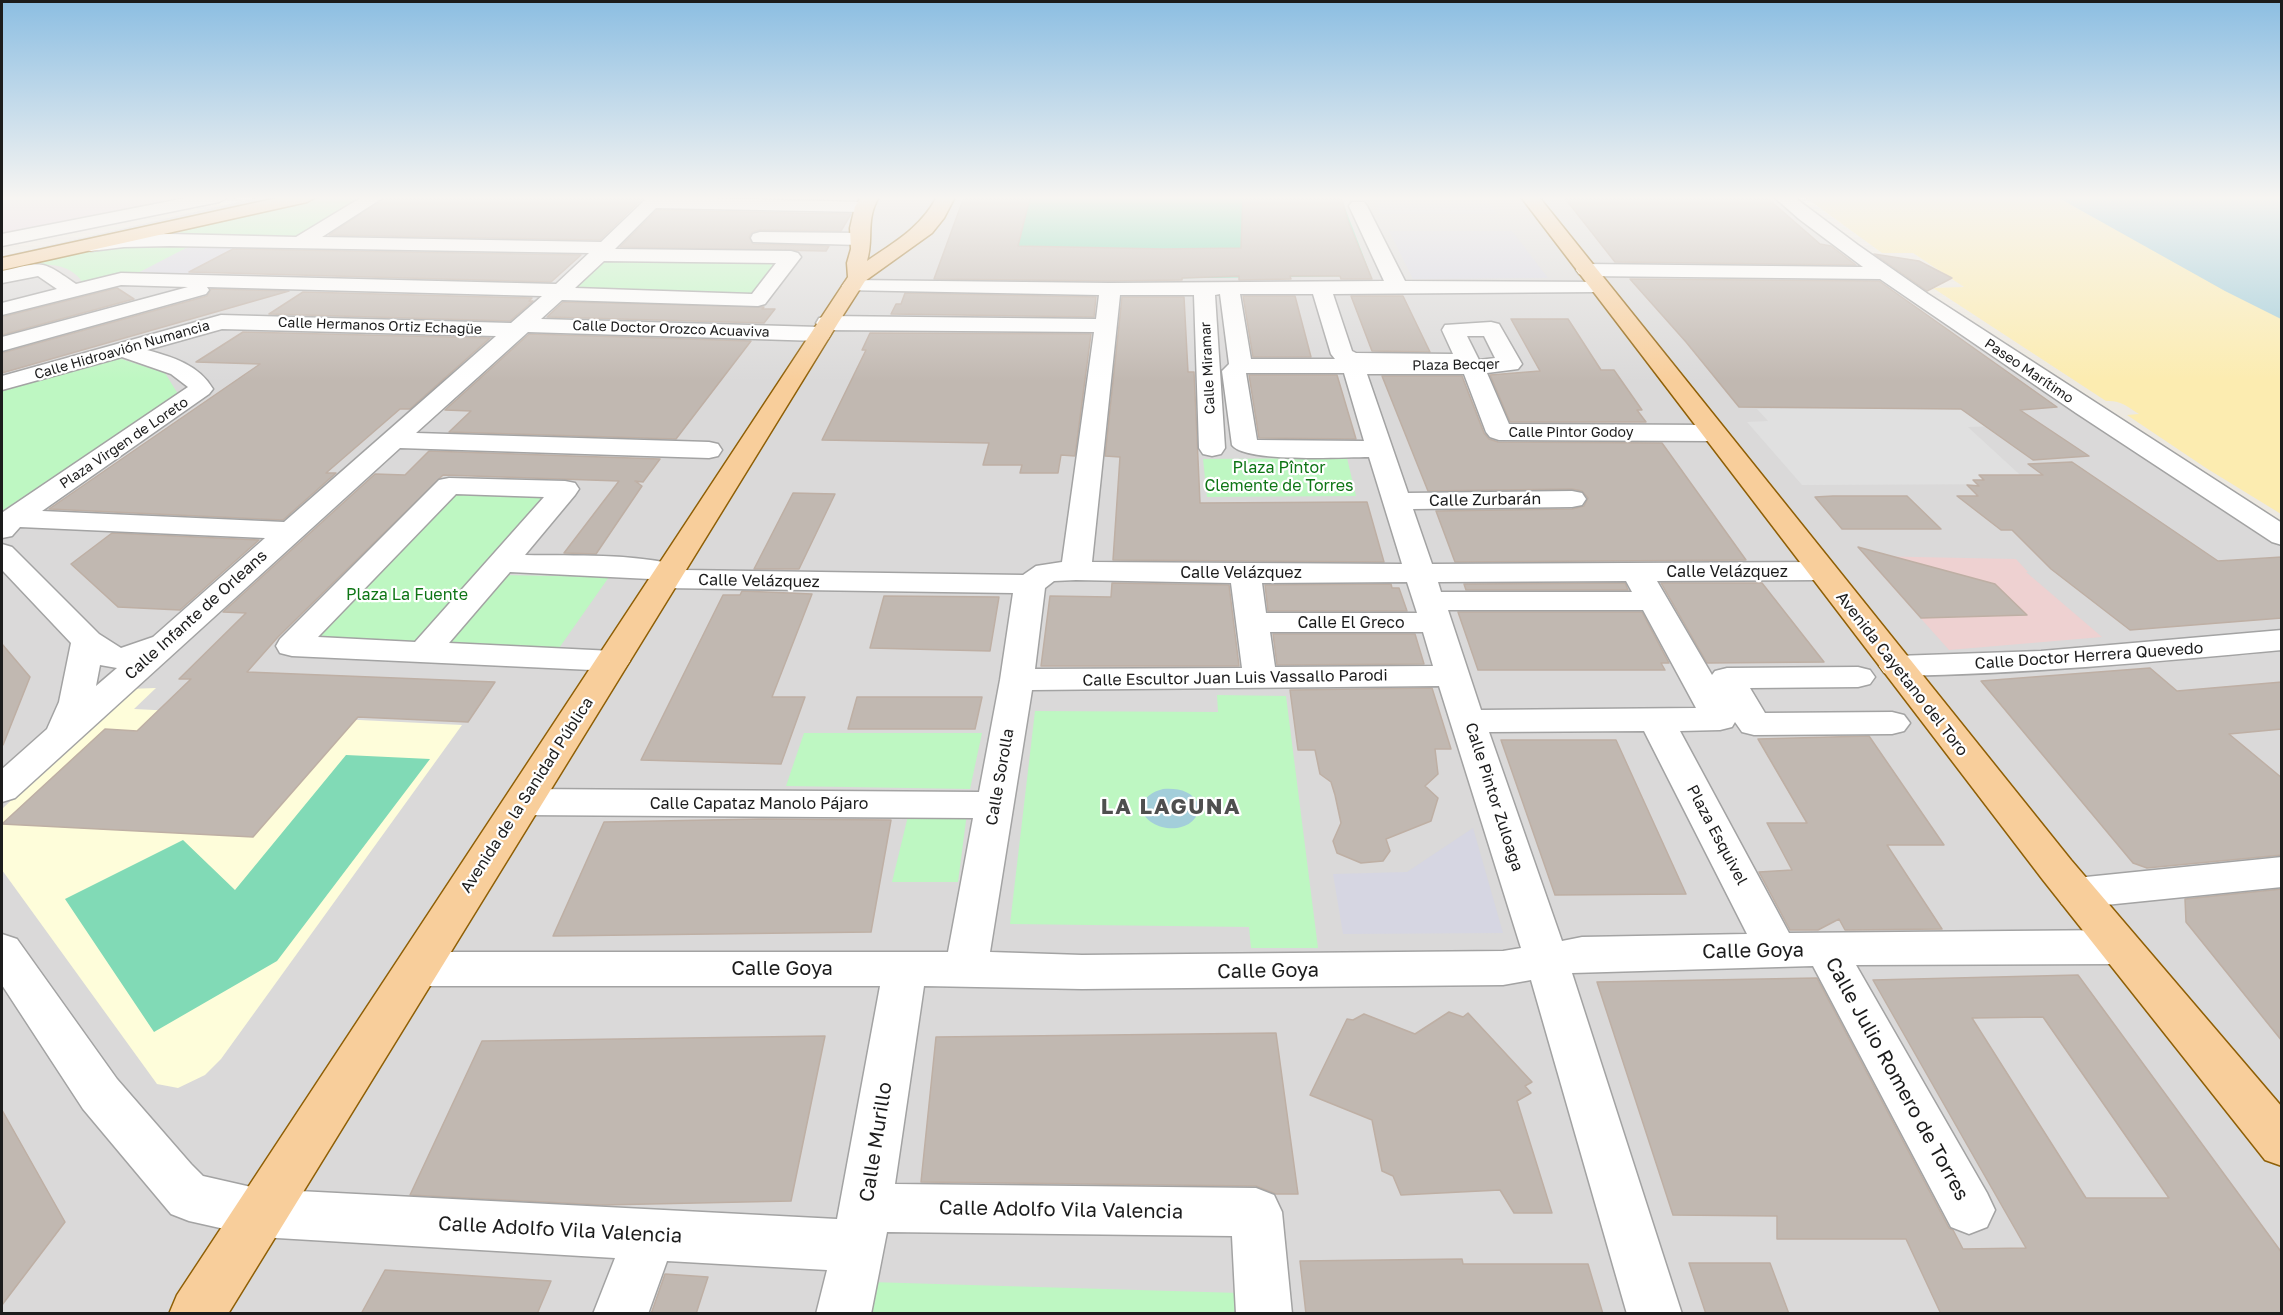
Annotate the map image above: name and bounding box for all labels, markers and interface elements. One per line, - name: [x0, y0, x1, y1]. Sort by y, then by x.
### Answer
- street label: Calle Hermanos Ortiz Echagüe: [278, 314, 482, 338]
- street label: Calle Hidroavión Numancia: [32, 317, 212, 383]
- street label: Calle Doctor Orozco Acuaviva: [572, 317, 770, 341]
- street label: Calle Miramar: [1197, 321, 1219, 415]
- street label: Paseo Marítimo: [1981, 335, 2077, 407]
- street label: Plaza Becqer: [1412, 356, 1500, 374]
- street label: Plaza Virgen de Loreto: [57, 394, 191, 492]
- street label: Calle Pintor Godoy: [1508, 425, 1634, 441]
- park label: Plaza Pîntor Clemente de Torres: [1204, 458, 1354, 496]
- street label: Calle Zurbarán: [1429, 489, 1541, 511]
- street label: Calle Infante de Orleans: [121, 546, 271, 684]
- street label: Calle Velázquez: [1666, 562, 1788, 582]
- street label: Calle Velázquez: [1180, 563, 1302, 583]
- street label: Calle Velázquez: [698, 570, 820, 592]
- park label: Plaza La Fuente: [346, 585, 468, 605]
- street label: Avenida Cayetano del Toro: [1832, 588, 1972, 760]
- street label: Calle El Greco: [1297, 613, 1405, 633]
- street label: Calle Doctor Herrera Quevedo: [1974, 638, 2204, 674]
- street label: Calle Escultor Juan Luis Vassallo Parodi: [1082, 666, 1388, 690]
- street label: Avenida de la Sanidad Pública: [457, 694, 597, 896]
- street label: Calle Pintor Zuloaga: [1461, 720, 1527, 874]
- street label: Calle Sorolla: [982, 727, 1018, 827]
- street label: Plaza Esquivel: [1682, 782, 1752, 888]
- street label: Calle Capataz Manolo Pájaro: [650, 794, 868, 814]
- district label: LA LAGUNA: [1101, 794, 1241, 820]
- street label: Calle Goya: [1702, 938, 1804, 964]
- street label: Calle Julio Romero de Torres: [1820, 953, 1974, 1205]
- street label: Calle Goya: [731, 957, 833, 981]
- street label: Calle Goya: [1217, 958, 1319, 984]
- street label: Calle Murillo: [855, 1080, 897, 1204]
- street label: Calle Adolfo Vila Valencia: [939, 1196, 1183, 1224]
- street label: Calle Adolfo Vila Valencia: [437, 1212, 683, 1248]

